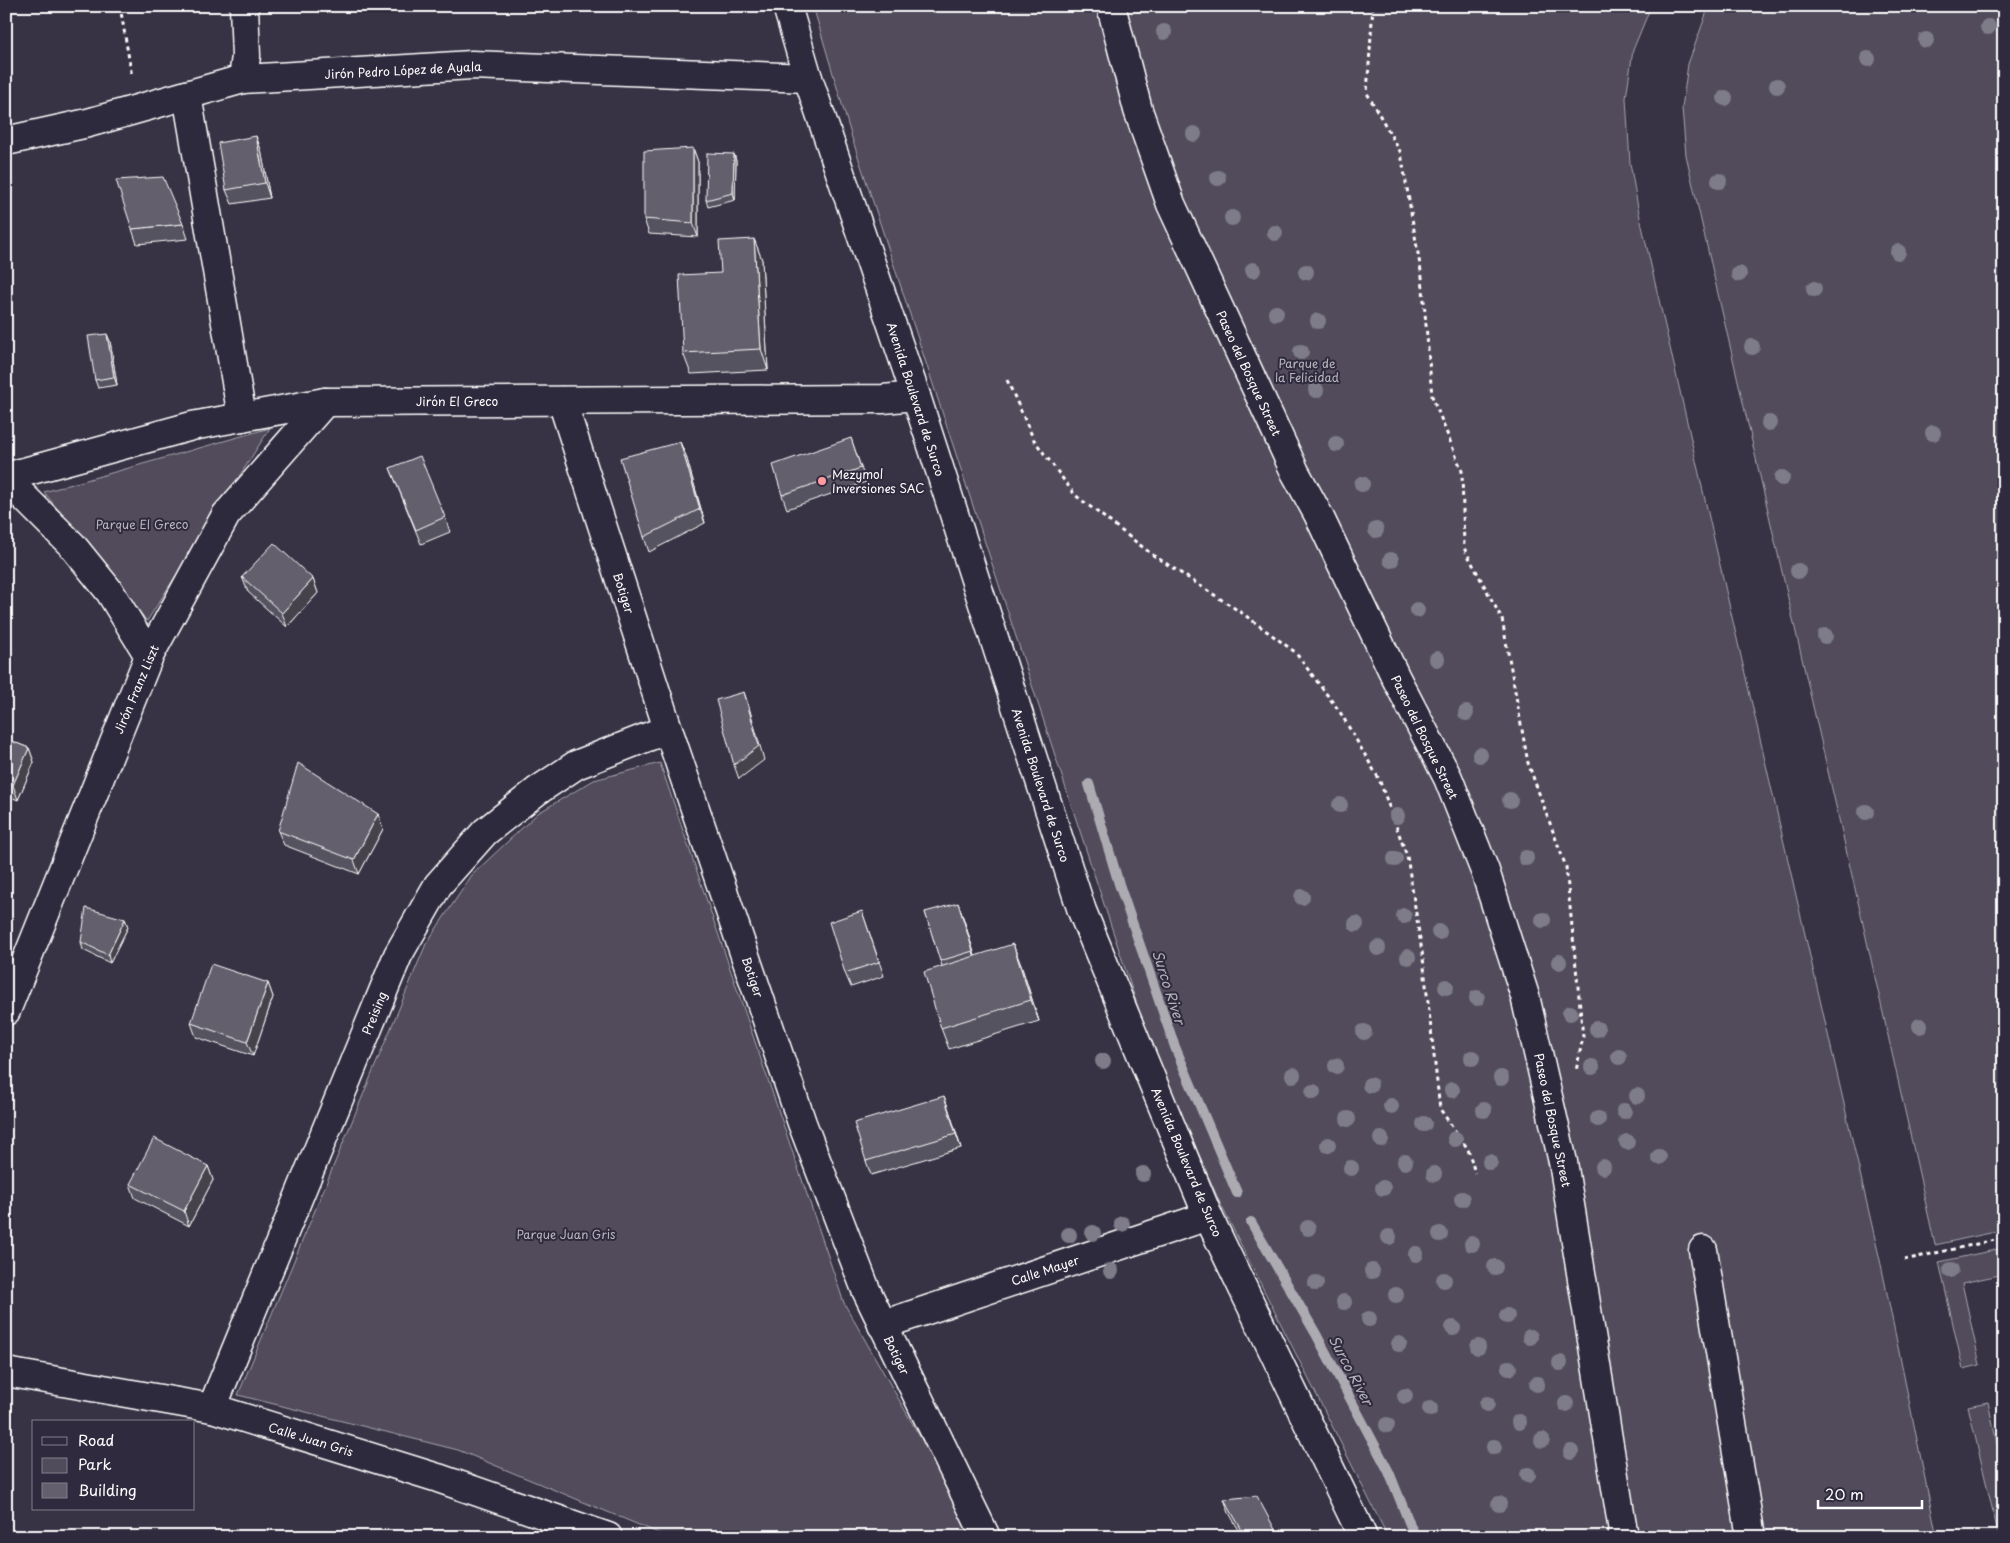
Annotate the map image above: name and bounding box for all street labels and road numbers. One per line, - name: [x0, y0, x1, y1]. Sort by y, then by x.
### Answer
- street label: Jirón Pedro López de Ayala: [324, 57, 482, 83]
- street label: Paseo del Bosque Street: [1212, 307, 1286, 439]
- street label: Avenida Boulevard de Surco: [883, 320, 950, 479]
- street label: Jirón El Greco: [416, 392, 498, 410]
- street label: Botiger: [609, 570, 639, 616]
- street label: Jirón Franz Liszt: [109, 642, 163, 736]
- street label: Paseo del Bosque Street: [1387, 672, 1463, 802]
- street label: Avenida Boulevard de Surco: [1008, 706, 1075, 865]
- street label: Botiger: [738, 954, 768, 1000]
- street label: Preising: [357, 988, 391, 1038]
- street label: Paseo del Bosque Street: [1530, 1051, 1576, 1189]
- street label: Avenida Boulevard de Surco: [1147, 1084, 1227, 1240]
- street label: Calle Mayer: [1009, 1250, 1082, 1289]
- street label: Botiger: [880, 1332, 914, 1378]
- street label: Calle Juan Gris: [266, 1418, 356, 1461]

